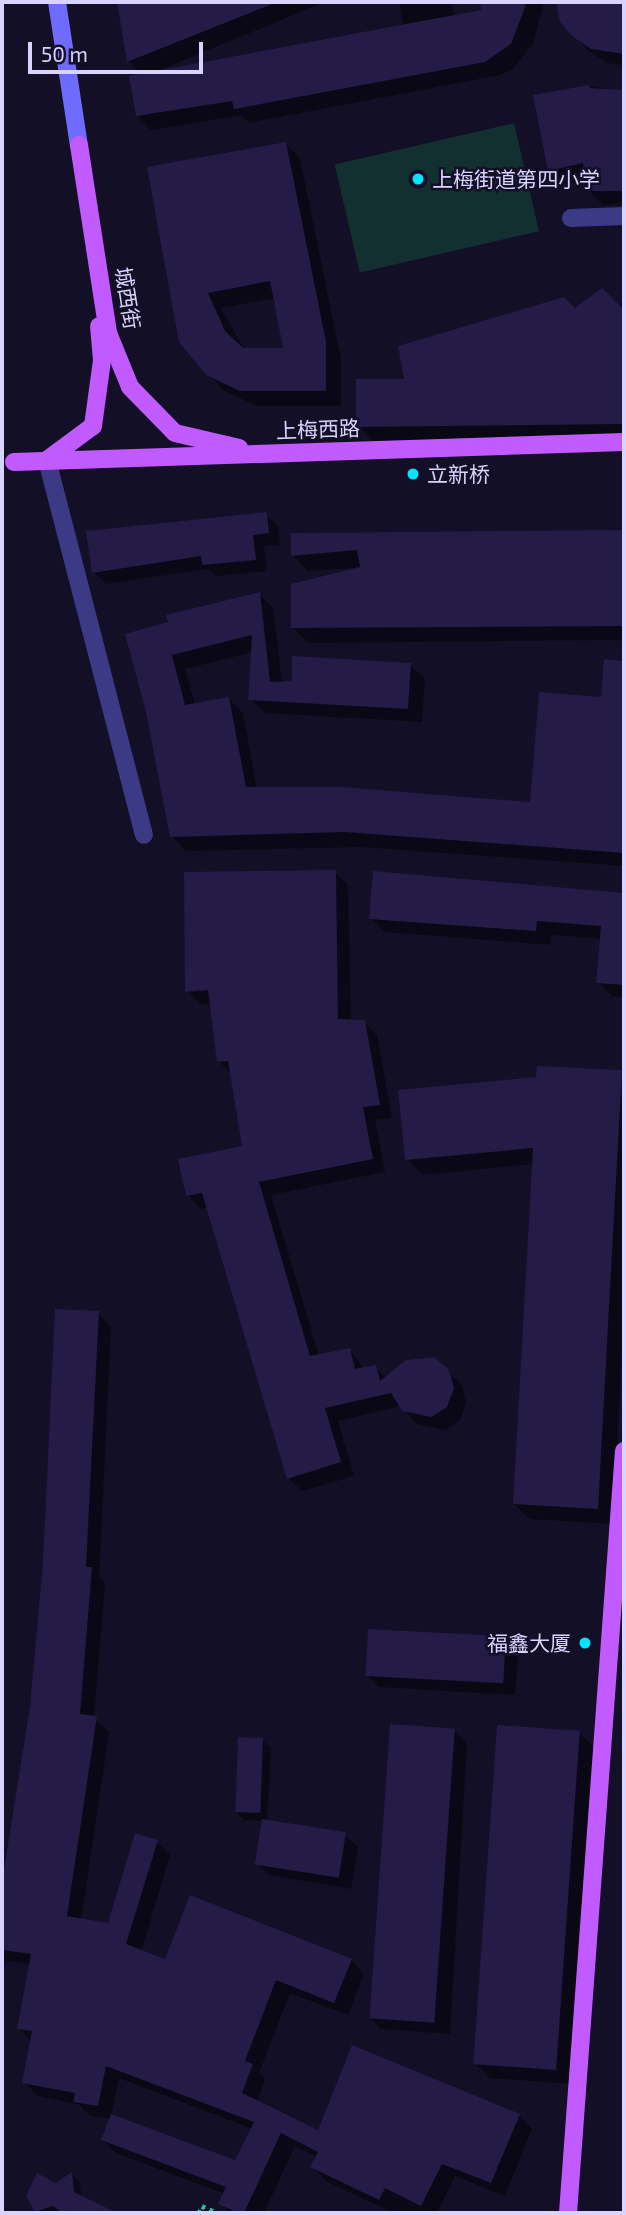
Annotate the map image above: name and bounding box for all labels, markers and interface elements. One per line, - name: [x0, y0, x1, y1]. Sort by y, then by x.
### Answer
- scale bar: [32, 28, 206, 72]
- text: 50 m: [41, 41, 88, 66]
- place label: 上梅街道第四小学: [432, 166, 600, 192]
- marker: 上梅街道第四小学: [410, 171, 426, 187]
- street label: 城西街: [111, 265, 145, 331]
- street label: 上梅西路: [276, 415, 360, 443]
- place label: 立新桥: [427, 461, 490, 487]
- marker: 立新桥: [405, 466, 421, 482]
- place label: 福鑫大厦: [487, 1630, 571, 1656]
- marker: 福鑫大厦: [577, 1635, 593, 1651]

